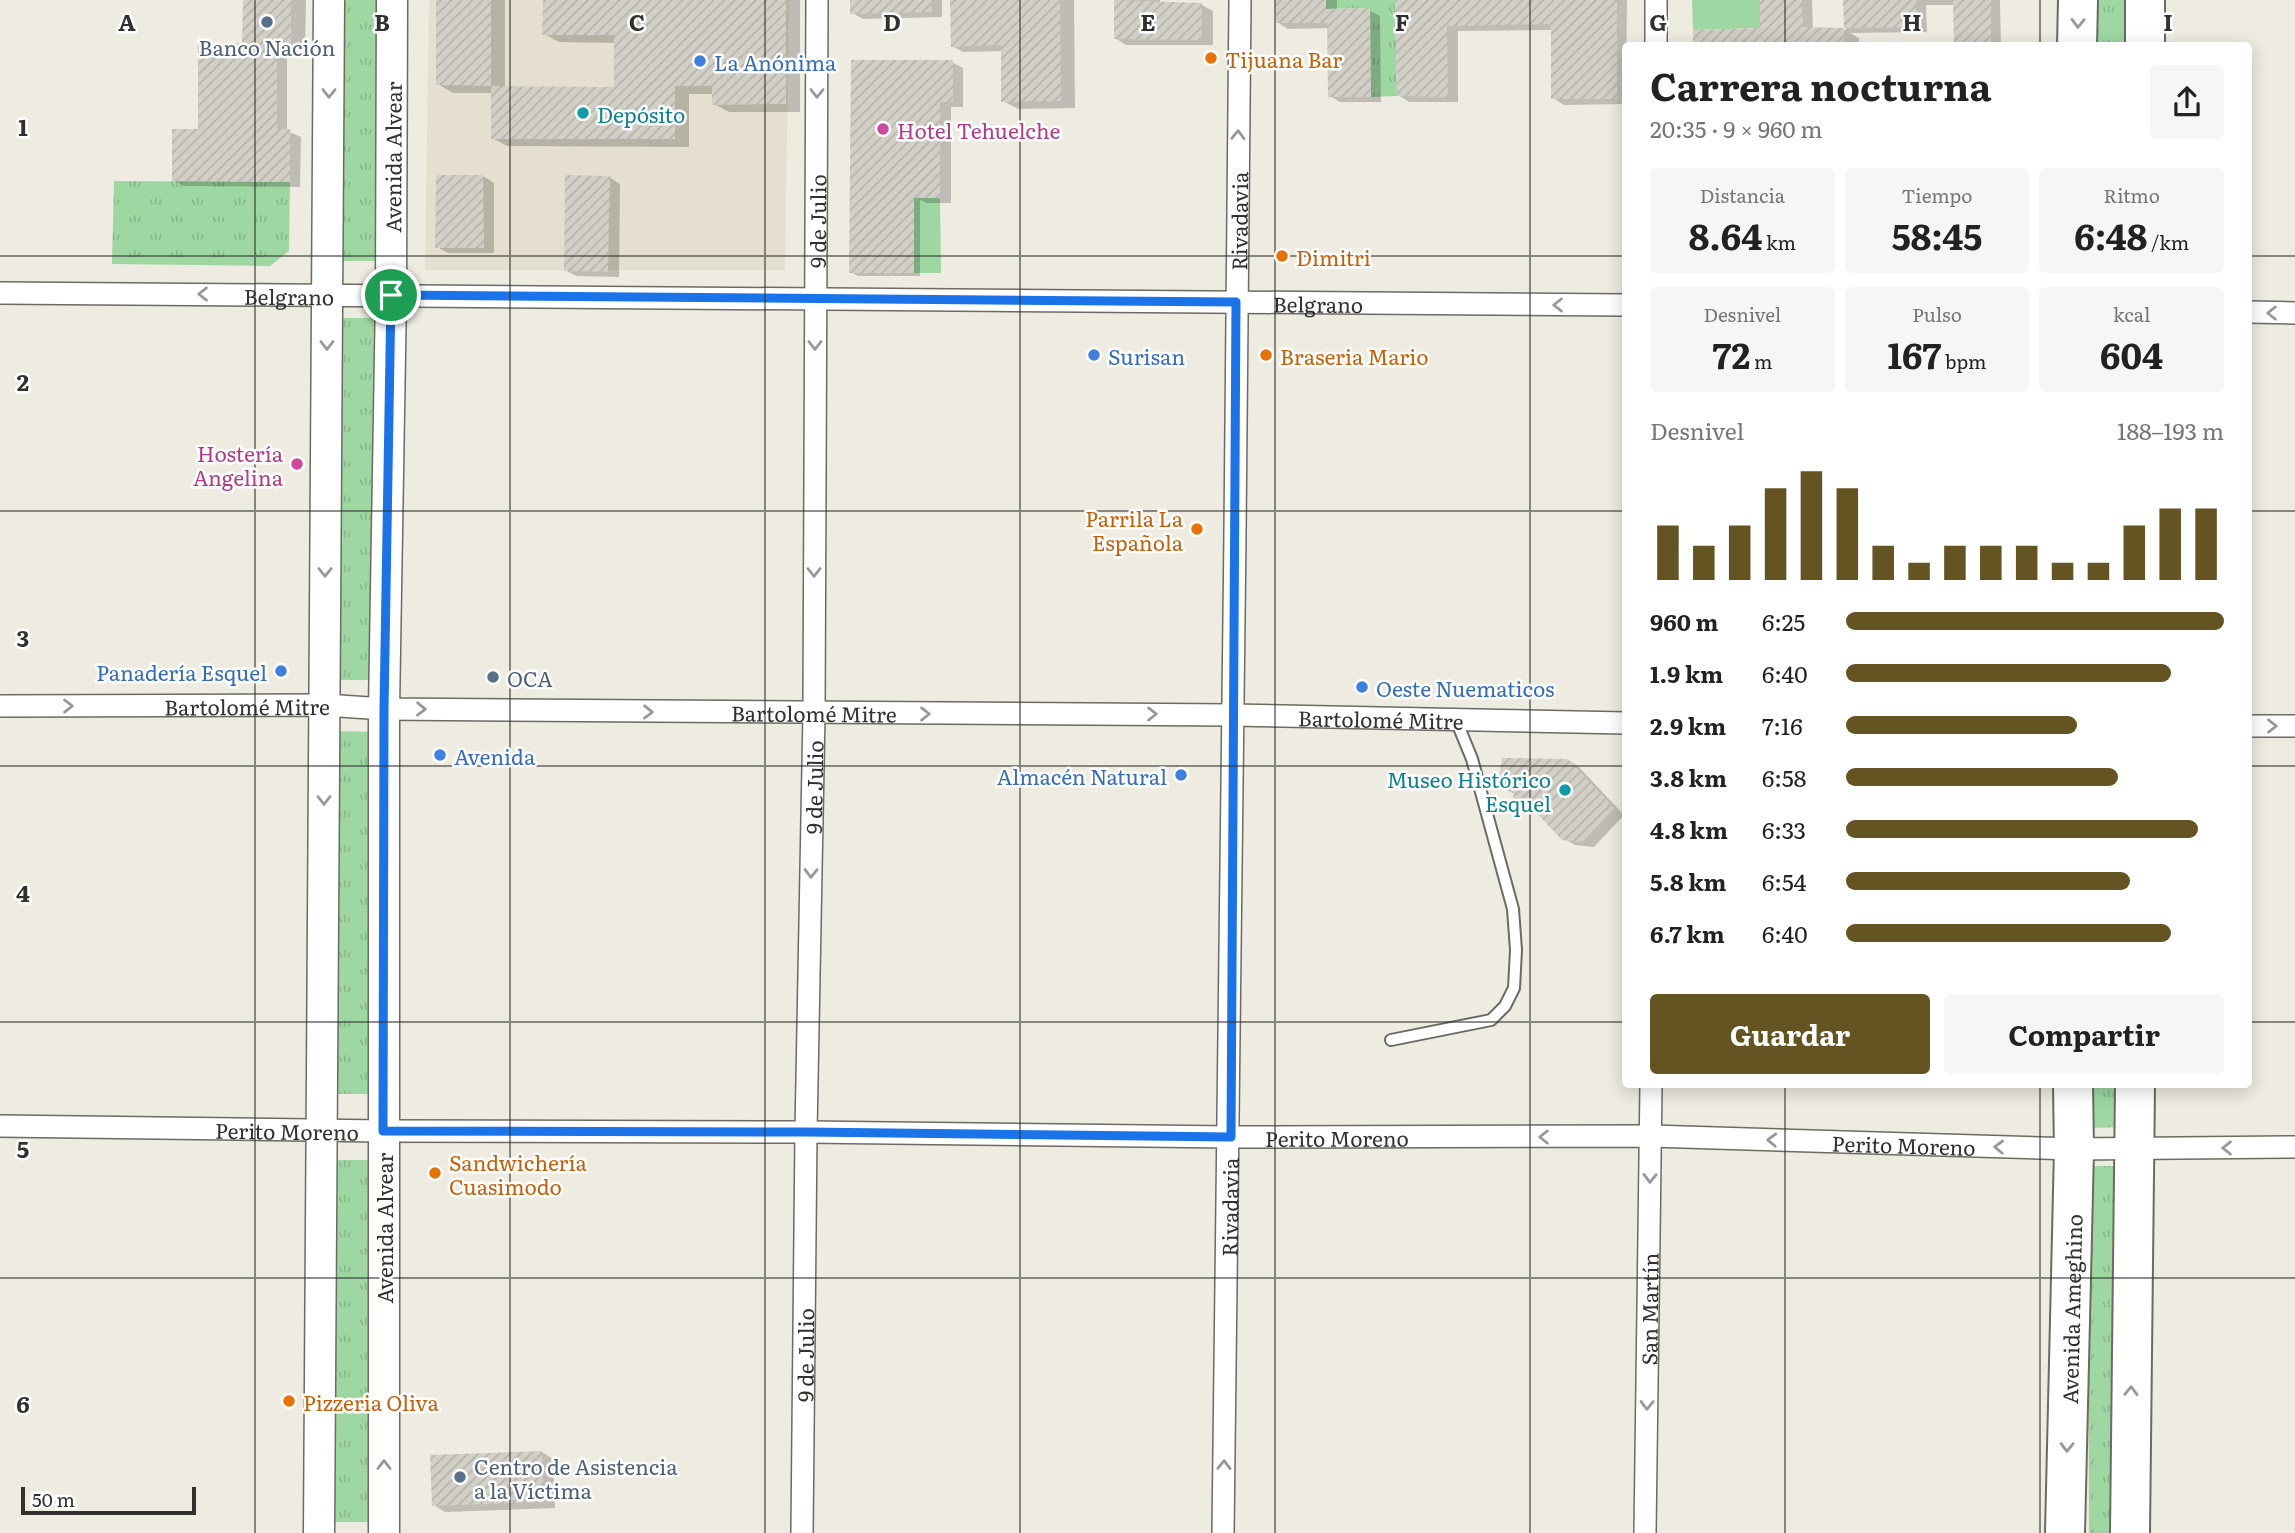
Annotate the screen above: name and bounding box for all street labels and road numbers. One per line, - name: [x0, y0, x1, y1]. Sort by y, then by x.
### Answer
- street label: Avenida Alvear: [376, 81, 407, 233]
- street label: Rivadavia: [1222, 171, 1254, 271]
- street label: 9 de Julio: [800, 174, 832, 268]
- street label: Belgrano: [244, 279, 334, 311]
- street label: Belgrano: [1273, 287, 1363, 319]
- street label: Bartolomé Mitre: [164, 689, 330, 721]
- street label: Bartolomé Mitre: [731, 696, 897, 728]
- street label: Bartolomé Mitre: [1298, 701, 1464, 735]
- street label: 9 de Julio: [796, 740, 829, 834]
- street label: Perito Moreno: [215, 1113, 359, 1146]
- street label: Perito Moreno: [1265, 1121, 1409, 1152]
- street label: Perito Moreno: [1831, 1126, 1976, 1161]
- street label: Avenida Alvear: [368, 1152, 399, 1304]
- street label: Rivadavia: [1212, 1157, 1244, 1257]
- street label: Avenida Ameghino: [2053, 1214, 2088, 1404]
- street label: San Martín: [1632, 1252, 1664, 1366]
- street label: 9 de Julio: [788, 1308, 820, 1402]

